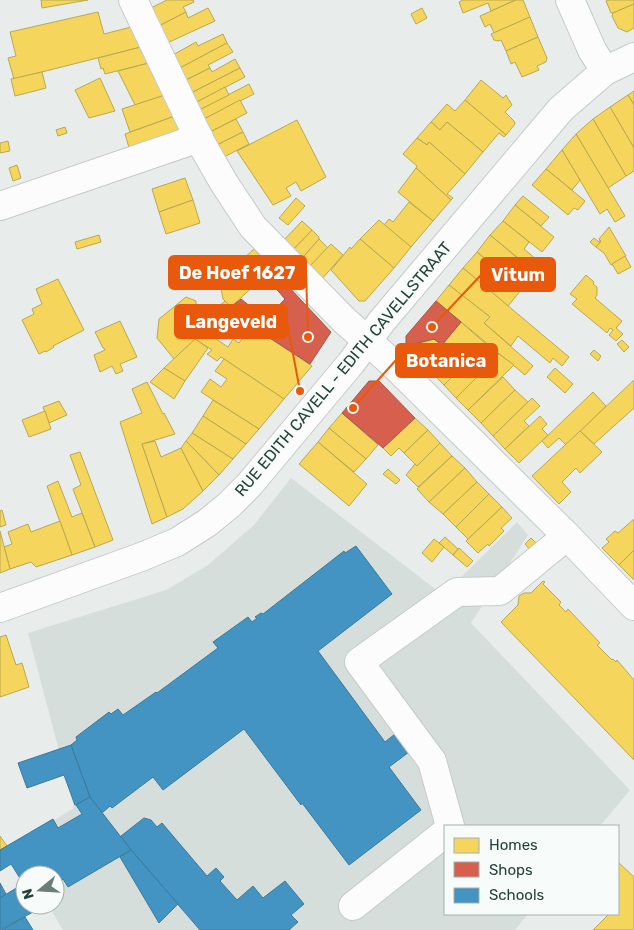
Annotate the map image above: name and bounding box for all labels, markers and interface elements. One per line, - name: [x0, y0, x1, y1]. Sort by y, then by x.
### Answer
- street label: RUE EDITH CAVELL - EDITH CAVELLSTRAAT: [231, 238, 455, 500]
- callout: De Hoef 1627: [169, 256, 306, 289]
- callout: Vitum: [481, 258, 555, 291]
- text: De Hoef 1627: [179, 262, 295, 284]
- text: Vitum: [491, 264, 545, 286]
- callout: Langeveld: [175, 305, 287, 338]
- text: Langeveld: [185, 311, 277, 333]
- callout: Botanica: [396, 344, 497, 377]
- text: Botanica: [406, 350, 486, 372]
- legend: [444, 825, 619, 915]
- text: Homes: [489, 836, 538, 854]
- text: Shops: [489, 861, 533, 879]
- north arrow: [15, 865, 65, 915]
- text: N: [18, 886, 38, 901]
- text: Schools: [489, 886, 545, 904]

